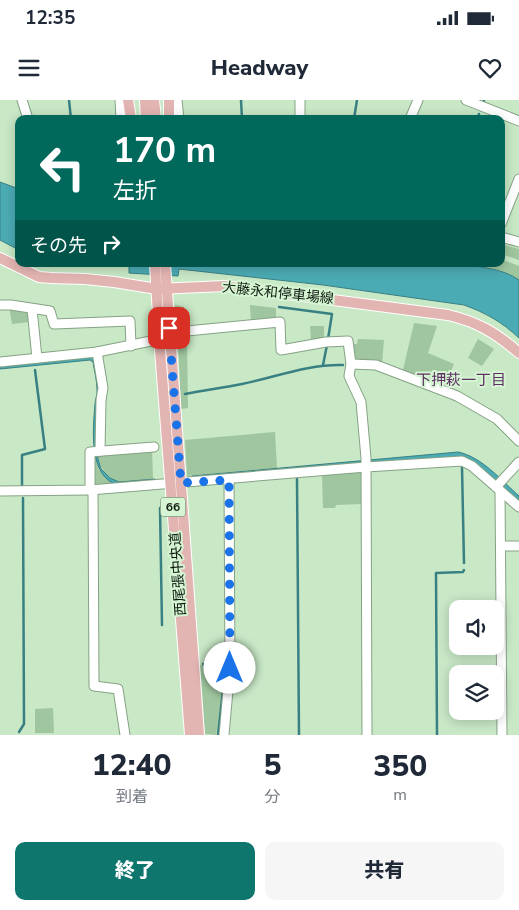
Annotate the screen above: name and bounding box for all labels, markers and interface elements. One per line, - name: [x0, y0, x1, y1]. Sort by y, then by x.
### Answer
- text: 12:35: [25, 5, 75, 31]
- text: Headway: [211, 53, 308, 83]
- icon: menu: [15, 54, 43, 82]
- icon: heart: [476, 54, 504, 82]
- text: 170 m: [113, 127, 216, 174]
- icon: left: [30, 135, 95, 200]
- text: 左折: [113, 176, 157, 206]
- icon: right: [97, 230, 125, 258]
- text: その先: [30, 233, 87, 259]
- street label: 大藤永和停車場線: [221, 278, 335, 308]
- pin: [148, 307, 190, 349]
- icon: arrive: [155, 314, 183, 342]
- district label: 下押萩一丁目: [416, 370, 506, 390]
- road number: 66: [160, 498, 186, 517]
- street label: 西尾張中央道: [166, 531, 190, 617]
- map controls: [449, 600, 504, 720]
- button: sound: [449, 600, 504, 655]
- position arrow: [203, 641, 255, 693]
- button: layers: [449, 665, 504, 720]
- text: 12:40: [92, 745, 172, 786]
- text: 5: [263, 745, 281, 786]
- text: 350: [373, 746, 427, 787]
- text: m: [393, 784, 407, 806]
- text: 到着: [116, 786, 148, 808]
- text: 分: [264, 786, 280, 808]
- button: 終了: [15, 842, 255, 900]
- button: 共有: [265, 842, 504, 900]

